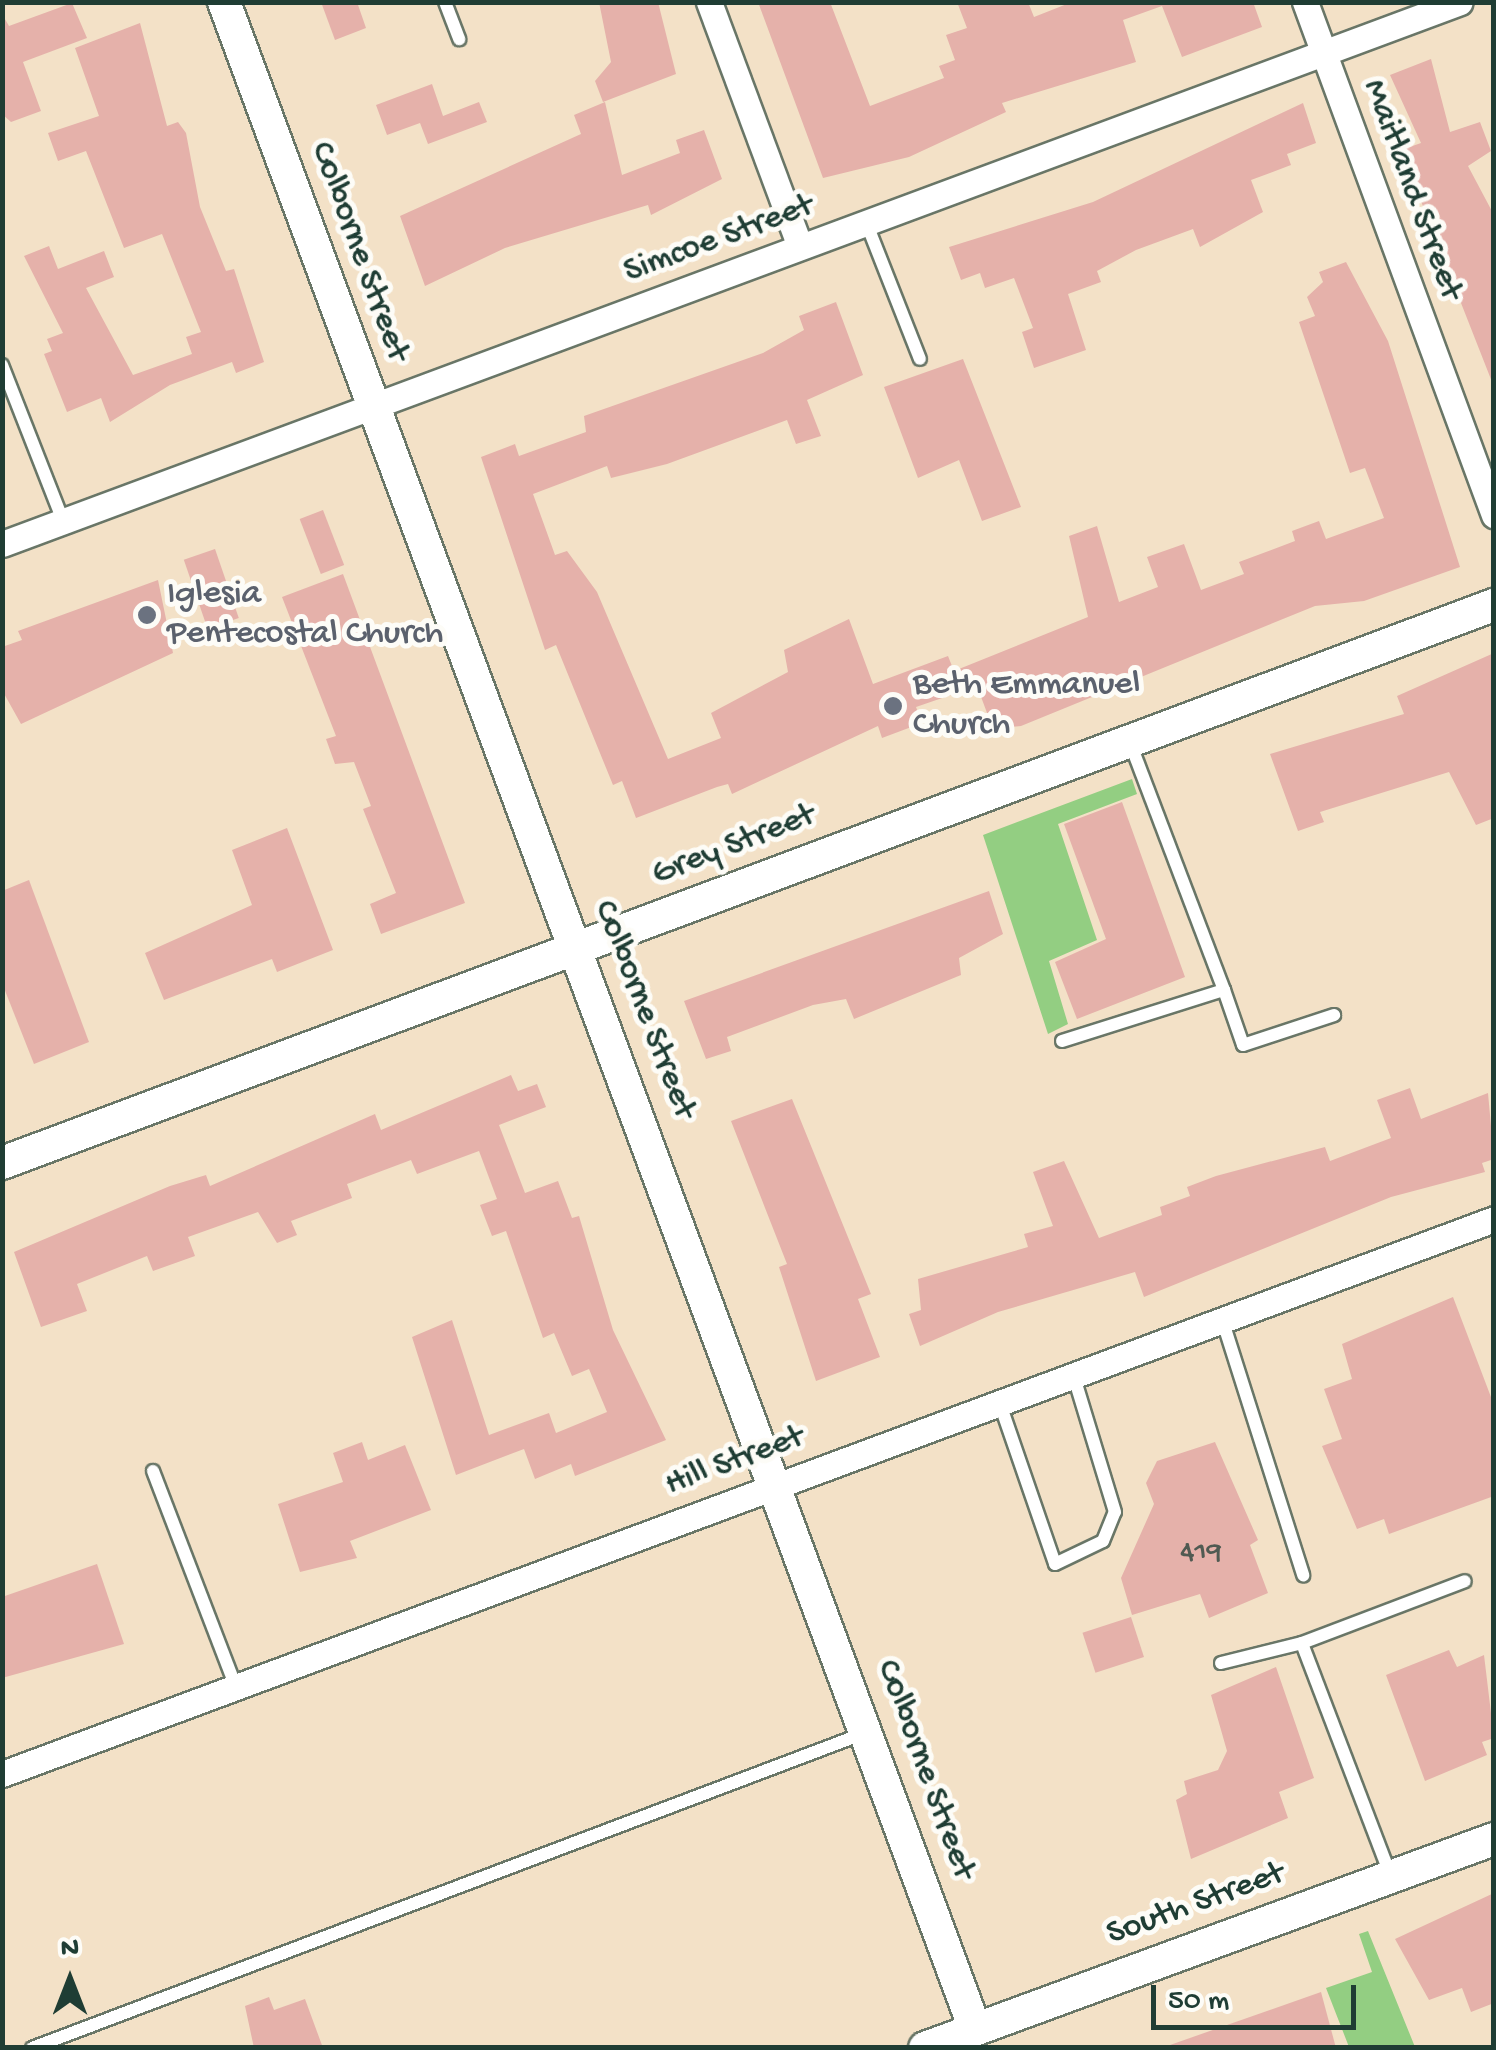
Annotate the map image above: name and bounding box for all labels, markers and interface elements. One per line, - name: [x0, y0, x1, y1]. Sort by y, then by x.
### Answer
- street label: Maitland Street: [1352, 74, 1470, 306]
- street label: Colborne Street: [299, 137, 417, 367]
- street label: Simcoe Street: [619, 186, 819, 294]
- place label: Iglesia Pentecostal Church: [167, 574, 443, 656]
- marker: Iglesia Pentecostal Church: [136, 604, 158, 626]
- place label: Beth Emmanuel Church: [913, 665, 1140, 747]
- marker: Beth Emmanuel Church: [882, 695, 904, 717]
- street label: Grey Street: [646, 796, 822, 896]
- street label: Colborne Street: [582, 895, 704, 1125]
- street label: Hill Street: [660, 1418, 810, 1506]
- house number: 419: [1180, 1536, 1222, 1572]
- street label: Colborne Street: [865, 1655, 983, 1885]
- street label: South Street: [1102, 1854, 1290, 1956]
- north arrow: [20, 1930, 120, 2030]
- text: N: [61, 1933, 79, 1966]
- scale bar: [1156, 1965, 1361, 2027]
- text: 50 m: [1168, 1985, 1229, 2020]

